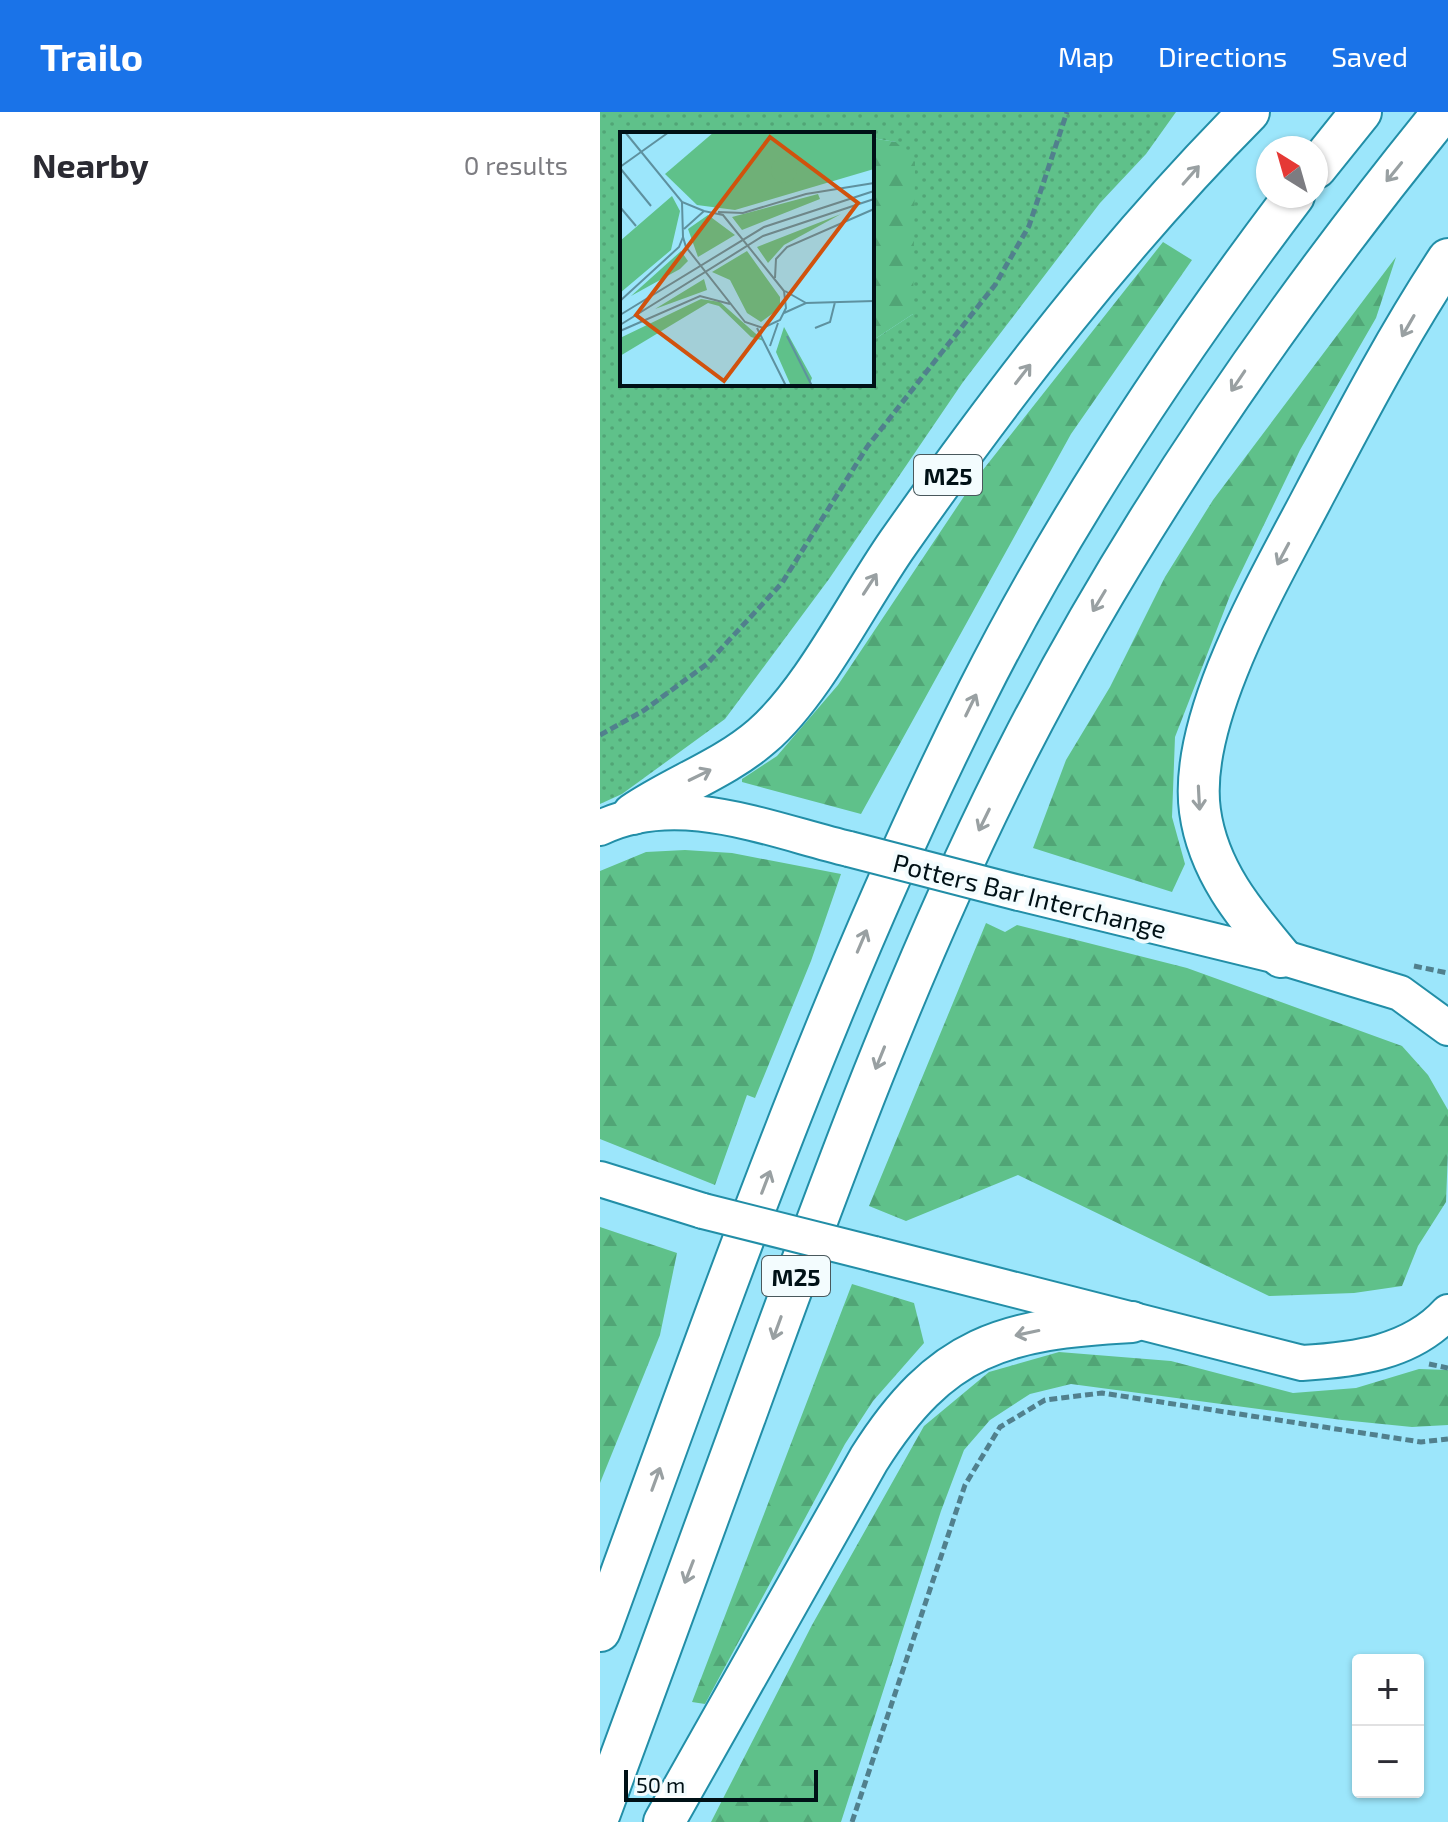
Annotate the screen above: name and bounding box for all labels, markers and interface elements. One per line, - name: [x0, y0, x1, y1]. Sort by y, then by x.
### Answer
- text: Trailo: [40, 33, 143, 79]
- text: Map: [1058, 39, 1114, 73]
- text: Directions: [1158, 39, 1287, 73]
- text: Saved: [1331, 39, 1408, 73]
- inset map: [620, 132, 874, 386]
- north arrow: [1256, 136, 1328, 208]
- text: Nearby: [32, 144, 149, 185]
- text: 0 results: [464, 149, 568, 180]
- one-way arrow: [1385, 162, 1403, 183]
- one-way arrow: [1181, 166, 1199, 186]
- one-way arrow: [1400, 314, 1416, 337]
- one-way arrow: [1015, 364, 1032, 385]
- one-way arrow: [1230, 369, 1246, 391]
- road number: M25: [914, 455, 982, 495]
- one-way arrow: [1275, 542, 1291, 566]
- one-way arrow: [862, 574, 879, 596]
- one-way arrow: [1091, 589, 1107, 612]
- one-way arrow: [964, 693, 979, 717]
- one-way arrow: [688, 766, 712, 782]
- one-way arrow: [1192, 784, 1207, 811]
- one-way arrow: [976, 808, 991, 832]
- street label: Potters Bar Interchange: [890, 846, 1170, 944]
- one-way arrow: [856, 929, 870, 954]
- one-way arrow: [872, 1045, 886, 1070]
- one-way arrow: [760, 1170, 774, 1195]
- road number: M25: [762, 1256, 830, 1296]
- one-way arrow: [769, 1315, 784, 1340]
- one-way arrow: [1014, 1327, 1040, 1342]
- one-way arrow: [650, 1467, 664, 1492]
- one-way arrow: [681, 1559, 695, 1584]
- map controls: [1352, 1654, 1424, 1798]
- button: +: [1352, 1654, 1424, 1726]
- button: −: [1352, 1726, 1424, 1798]
- scale bar: [624, 1766, 818, 1802]
- text: 50 m: [636, 1771, 685, 1797]

